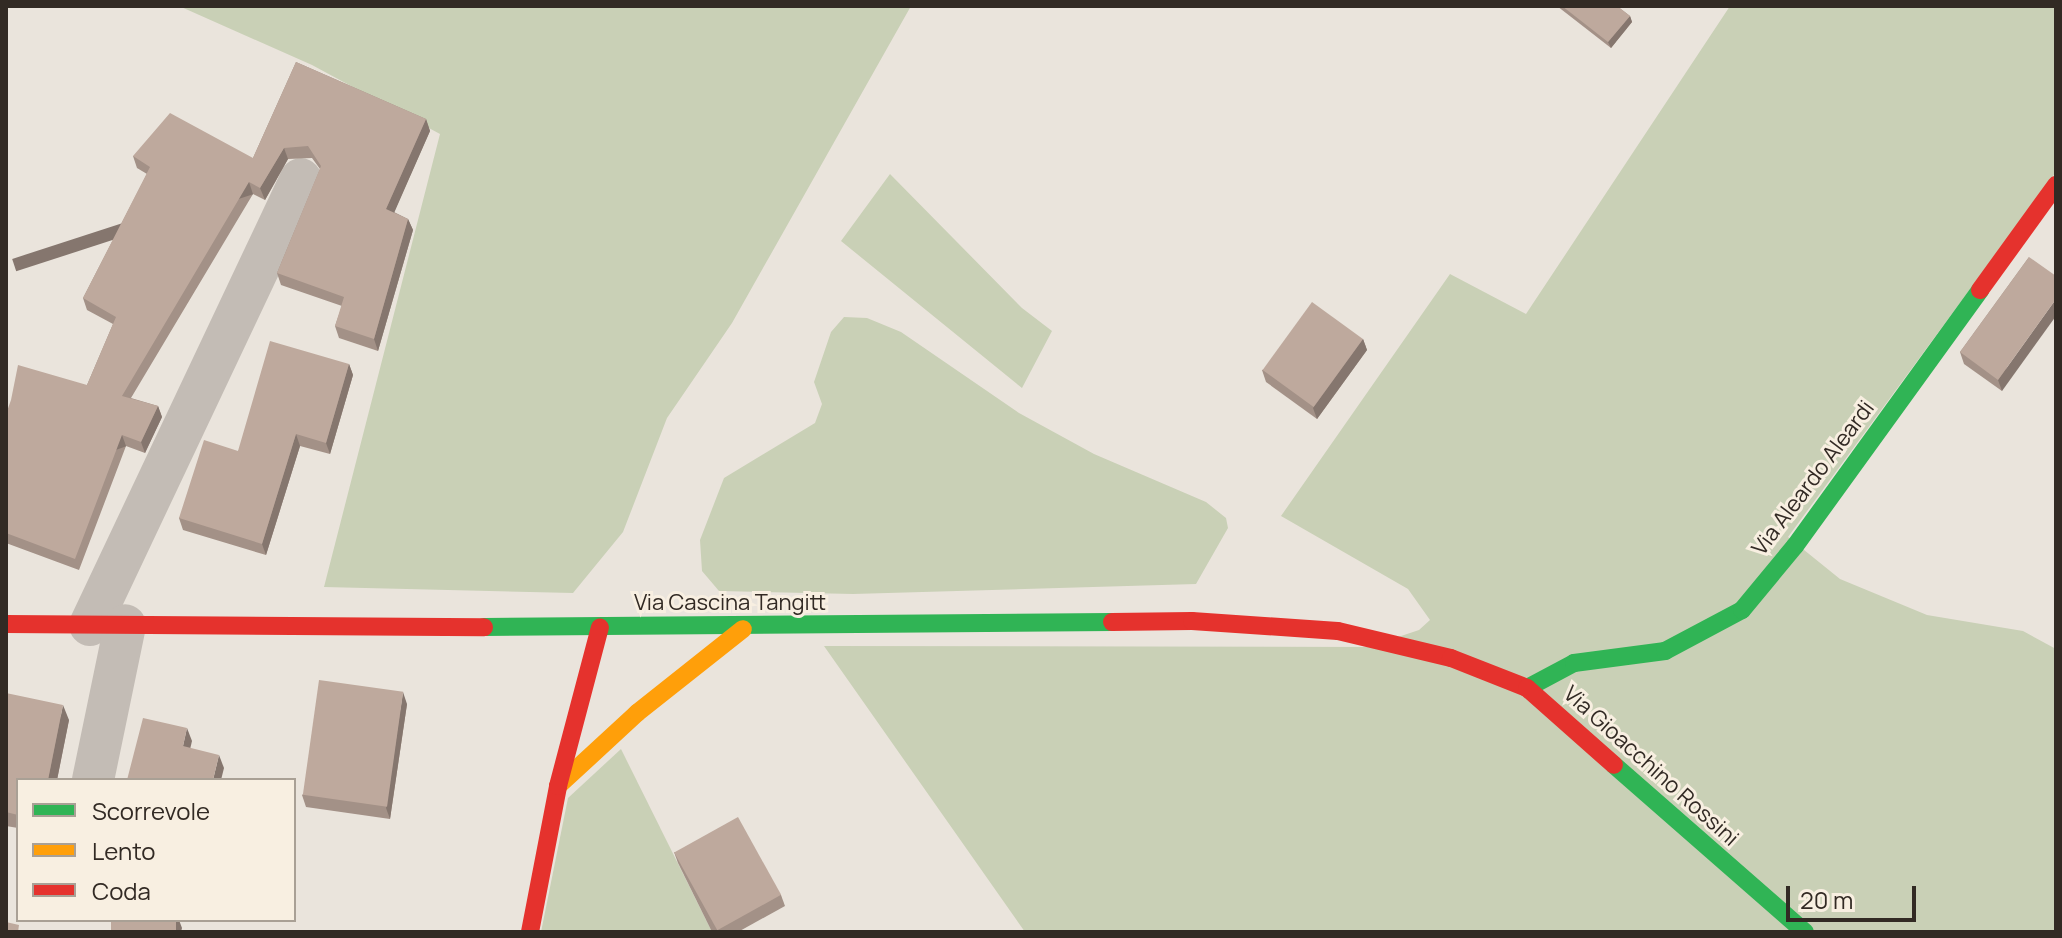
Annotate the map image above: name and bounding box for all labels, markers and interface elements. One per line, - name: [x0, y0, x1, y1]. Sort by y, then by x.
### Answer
- street label: Via Aleardo Aleardi: [1746, 396, 1880, 560]
- street label: Via Cascina Tangitt: [634, 590, 826, 616]
- street label: Via Gioacchino Rossini: [1558, 680, 1744, 852]
- legend: [16, 778, 296, 922]
- text: Scorrevole: [92, 794, 210, 827]
- text: Lento: [92, 834, 156, 867]
- scale bar: [1790, 870, 1920, 920]
- text: Coda: [92, 874, 151, 907]
- text: 20 m: [1800, 883, 1853, 916]

